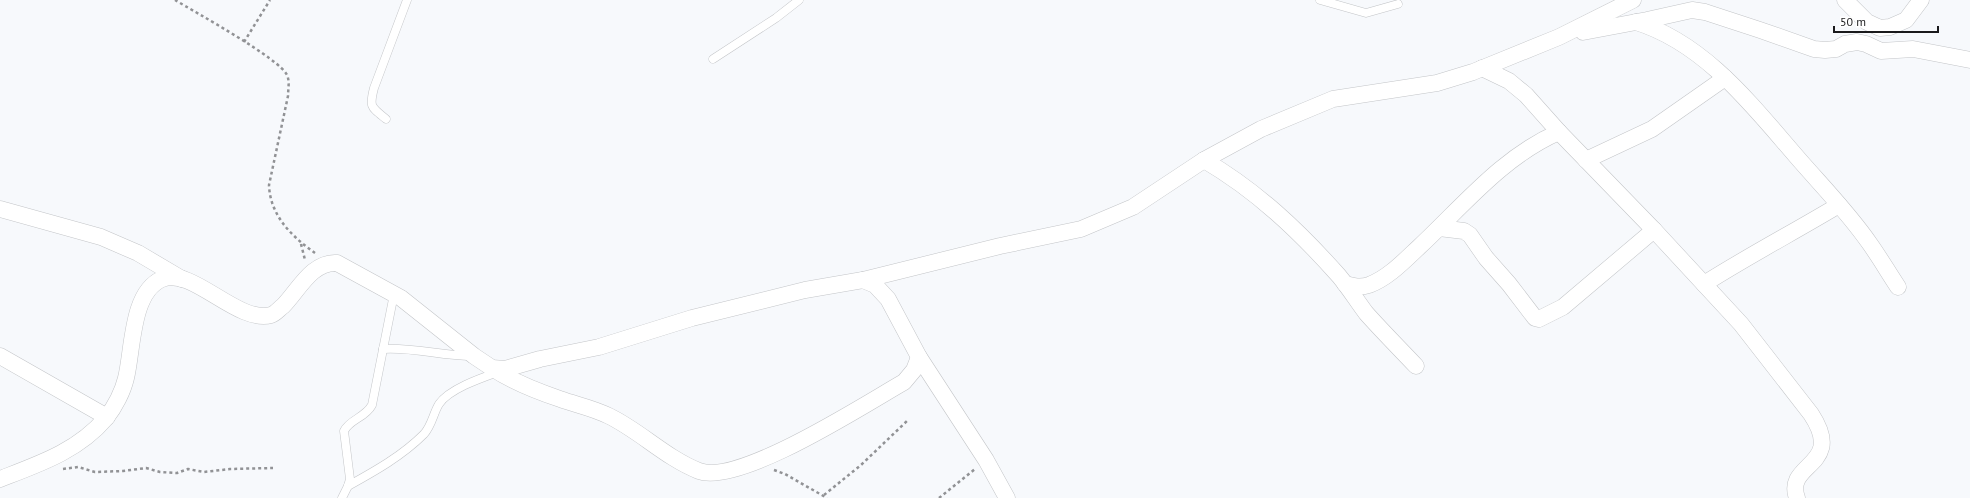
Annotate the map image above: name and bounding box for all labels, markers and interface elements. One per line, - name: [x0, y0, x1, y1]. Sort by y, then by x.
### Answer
- scale bar: [1834, 8, 1938, 34]
- text: 50 m: [1840, 14, 1866, 29]

